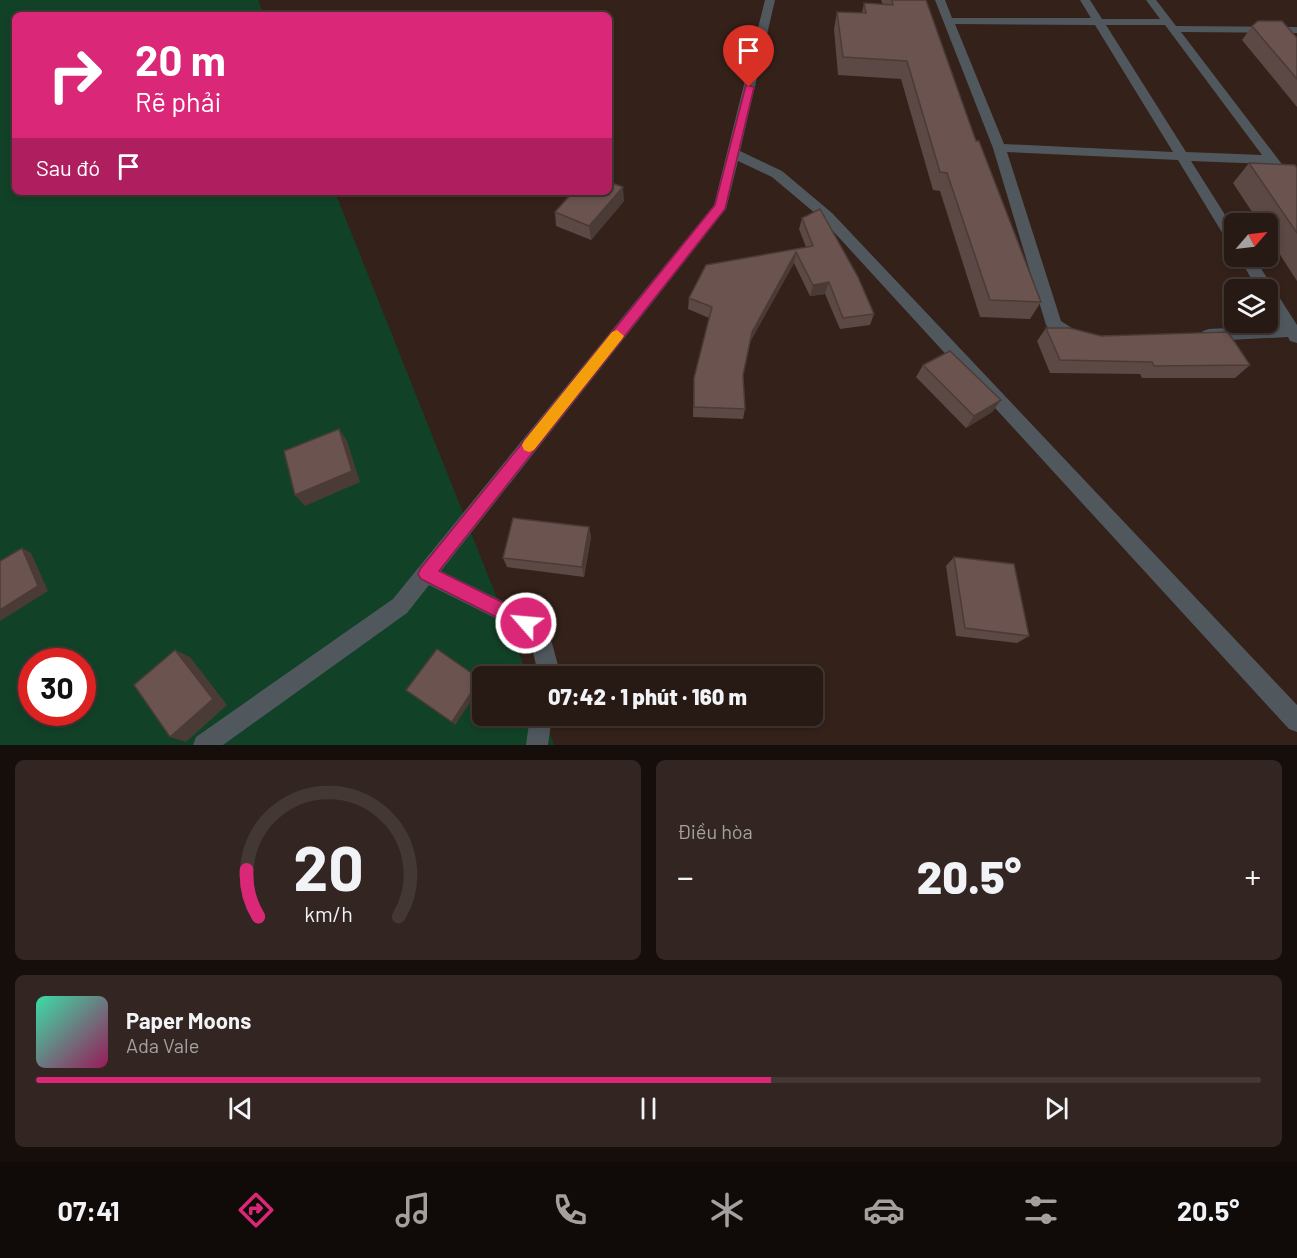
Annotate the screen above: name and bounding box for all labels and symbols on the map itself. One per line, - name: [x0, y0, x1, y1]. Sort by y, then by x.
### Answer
- pin: [723, 25, 774, 87]
- north arrow: [1224, 213, 1278, 267]
- position arrow: [494, 591, 558, 655]
- speed limit sign: 30: [18, 648, 96, 726]

